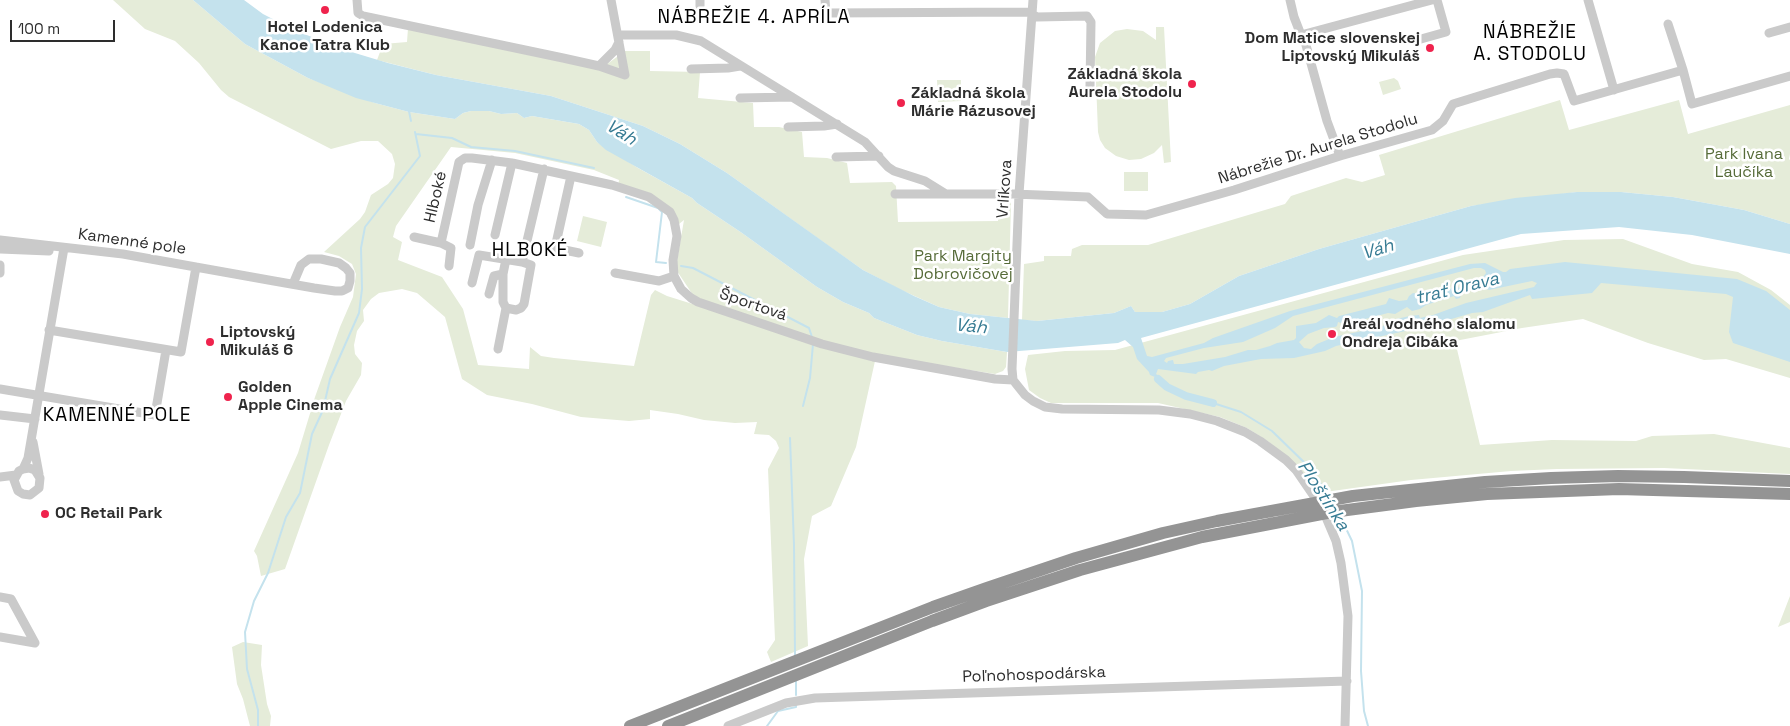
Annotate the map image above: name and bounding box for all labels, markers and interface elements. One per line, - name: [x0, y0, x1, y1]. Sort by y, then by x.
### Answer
- marker: Hotel Lodenica Kanoe Tatra Klub: [319, 4, 331, 16]
- district label: NÁBREŽIE 4. APRÍLA: [655, 7, 853, 29]
- scale bar: [12, 10, 118, 42]
- place label: Hotel Lodenica Kanoe Tatra Klub: [260, 18, 390, 56]
- text: 100 m: [18, 19, 60, 38]
- district label: NÁBREŽIE A. STODOLU: [1472, 22, 1588, 66]
- place label: Dom Matice slovenskej Liptovský Mikuláš: [1245, 29, 1420, 67]
- marker: Dom Matice slovenskej Liptovský Mikuláš: [1424, 42, 1436, 54]
- place label: Základná škola Aurela Stodolu: [1068, 65, 1182, 103]
- marker: Základná škola Aurela Stodolu: [1186, 78, 1198, 90]
- place label: Základná škola Márie Rázusovej: [911, 84, 1036, 122]
- marker: Základná škola Márie Rázusovej: [895, 97, 907, 109]
- street label: Nábrežie Dr. Aurela Stodolu: [1216, 109, 1420, 189]
- water label: Váh: [602, 115, 640, 151]
- park label: Park Ivana Laučíka: [1705, 145, 1783, 183]
- street label: Vrlíkova: [993, 159, 1017, 219]
- street label: Hlboké: [421, 169, 451, 225]
- street label: Kamenné pole: [77, 225, 187, 259]
- water label: Váh: [1360, 235, 1396, 265]
- district label: HLBOKÉ: [491, 240, 569, 262]
- park label: Park Margity Dobrovičovej: [913, 247, 1013, 285]
- water label: trať Orava: [1413, 268, 1501, 310]
- street label: Športová: [717, 284, 789, 326]
- water label: Váh: [954, 315, 988, 339]
- place label: Areál vodného slalomu Ondreja Cibáka: [1342, 315, 1516, 353]
- place label: Liptovský Mikuláš 6: [220, 323, 295, 361]
- marker: Areál vodného slalomu Ondreja Cibáka: [1326, 328, 1338, 340]
- marker: Liptovský Mikuláš 6: [204, 336, 216, 348]
- place label: Golden Apple Cinema: [238, 378, 343, 416]
- marker: Golden Apple Cinema: [222, 391, 234, 403]
- district label: KAMENNÉ POLE: [41, 405, 193, 427]
- water label: Ploštínka: [1292, 457, 1354, 535]
- place label: OC Retail Park: [55, 504, 163, 524]
- marker: OC Retail Park: [39, 508, 51, 520]
- street label: Poľnohospodárska: [962, 663, 1106, 687]

